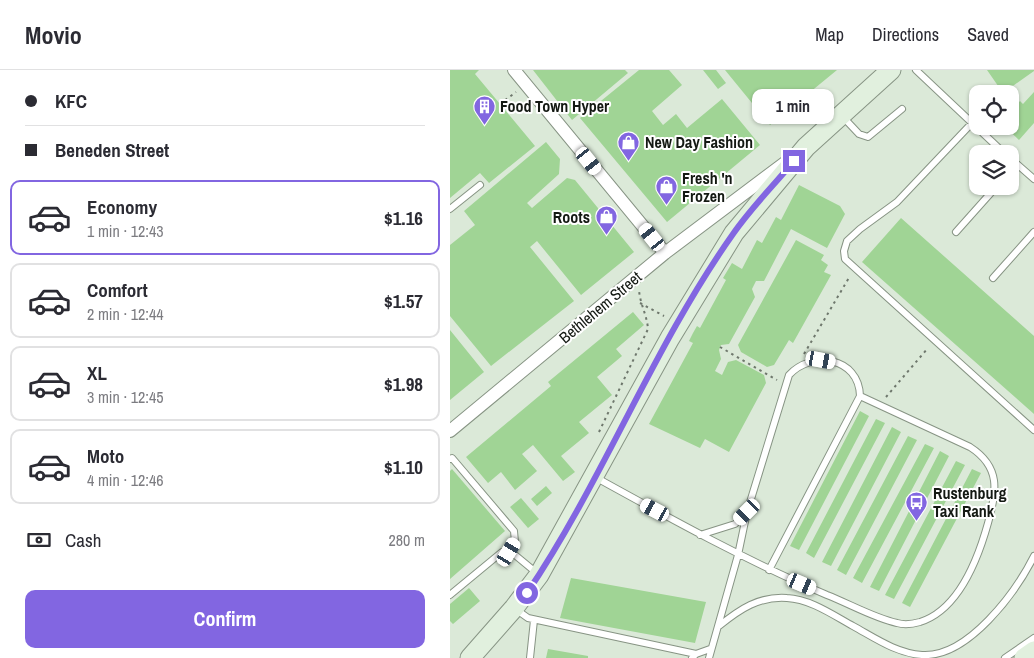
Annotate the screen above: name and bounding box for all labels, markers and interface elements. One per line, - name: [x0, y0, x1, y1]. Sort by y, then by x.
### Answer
- text: Movio: [25, 19, 82, 51]
- text: Map: [815, 22, 844, 47]
- text: Directions: [872, 22, 939, 47]
- text: Saved: [967, 22, 1009, 47]
- map controls: [969, 85, 1019, 195]
- button: locate: [969, 85, 1019, 135]
- text: KFC: [55, 88, 87, 114]
- callout: 1 min: [753, 88, 835, 124]
- building icon: Food Town Hyper: [472, 94, 496, 125]
- place label: Food Town Hyper: [500, 95, 610, 117]
- text: 1 min: [776, 95, 810, 117]
- shop icon: New Day Fashion: [617, 130, 641, 161]
- place label: New Day Fashion: [645, 131, 753, 153]
- text: Beneden Street: [55, 137, 169, 163]
- car: [573, 145, 604, 177]
- button: layers: [969, 145, 1019, 195]
- route end: [783, 150, 805, 172]
- place label: Fresh 'n Frozen: [682, 167, 733, 207]
- shop icon: Fresh 'n Frozen: [654, 175, 678, 206]
- text: Economy: [87, 194, 157, 220]
- icon: car: [27, 195, 72, 240]
- text: $1.16: [384, 205, 423, 231]
- shop icon: Roots: [594, 205, 618, 236]
- place label: Roots: [553, 206, 590, 228]
- text: 1 min · 12:43: [87, 220, 164, 242]
- car: [636, 221, 667, 253]
- street label: Bethlehem Street: [554, 266, 646, 348]
- text: Comfort: [87, 277, 148, 303]
- icon: car: [27, 278, 72, 323]
- text: $1.57: [384, 288, 423, 314]
- text: 2 min · 12:44: [87, 303, 164, 325]
- car: [804, 350, 837, 370]
- text: XL: [87, 360, 107, 386]
- icon: car: [27, 361, 72, 406]
- text: $1.98: [384, 371, 423, 397]
- text: 3 min · 12:45: [87, 386, 164, 408]
- text: Moto: [87, 443, 124, 469]
- icon: car: [27, 444, 72, 489]
- text: $1.10: [384, 454, 423, 480]
- text: 4 min · 12:46: [87, 469, 164, 491]
- place label: Rustenburg Taxi Rank: [933, 482, 1007, 522]
- bus stop icon: Rustenburg Taxi Rank: [905, 490, 929, 521]
- car: [638, 496, 671, 524]
- car: [731, 496, 762, 528]
- icon: cash: [25, 526, 53, 554]
- text: Cash: [65, 527, 101, 553]
- text: 280 m: [389, 529, 425, 551]
- car: [494, 535, 523, 569]
- car: [785, 571, 818, 597]
- route start: [516, 582, 538, 604]
- button: Confirm: [25, 590, 425, 648]

